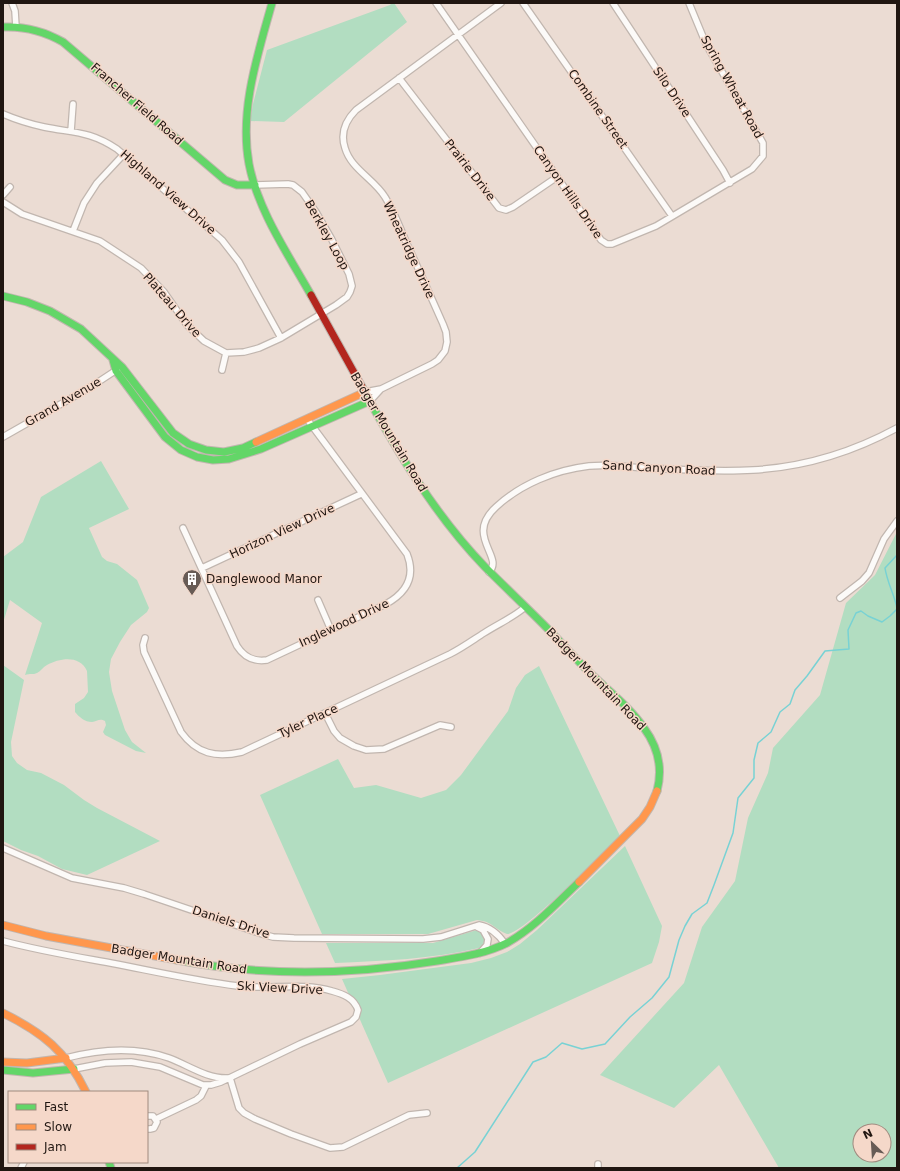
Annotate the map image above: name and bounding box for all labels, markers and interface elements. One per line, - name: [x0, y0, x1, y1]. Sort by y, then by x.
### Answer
- street label: Spring Wheat Road: [698, 33, 766, 141]
- street label: Francher Field Road: [88, 60, 186, 148]
- street label: Silo Drive: [650, 64, 694, 120]
- street label: Combine Street: [565, 67, 631, 152]
- street label: Prairie Drive: [442, 136, 498, 204]
- street label: Canyon Hills Drive: [531, 143, 605, 241]
- street label: Highland View Drive: [118, 147, 218, 237]
- street label: Berkley Loop: [302, 198, 352, 272]
- street label: Wheatridge Drive: [380, 199, 438, 301]
- street label: Plateau Drive: [140, 270, 204, 340]
- street label: Badger Mountain Road: [348, 370, 430, 494]
- street label: Grand Avenue: [23, 375, 103, 429]
- street label: Sand Canyon Road: [602, 458, 716, 478]
- street label: Horizon View Drive: [227, 501, 337, 561]
- building icon: Danglewood Manor: [181, 568, 203, 596]
- place label: Danglewood Manor: [206, 572, 322, 586]
- street label: Inglewood Drive: [297, 596, 391, 650]
- street label: Badger Mountain Road: [543, 625, 649, 733]
- street label: Tyler Place: [275, 701, 340, 741]
- street label: Daniels Drive: [191, 903, 271, 941]
- street label: Badger Mountain Road: [110, 941, 248, 977]
- street label: Ski View Drive: [237, 979, 323, 997]
- legend: [8, 1091, 148, 1163]
- text: Fast: [44, 1100, 68, 1114]
- text: Slow: [44, 1120, 72, 1134]
- north arrow: [852, 1123, 892, 1163]
- text: N: [861, 1127, 875, 1142]
- text: Jam: [43, 1140, 67, 1154]

